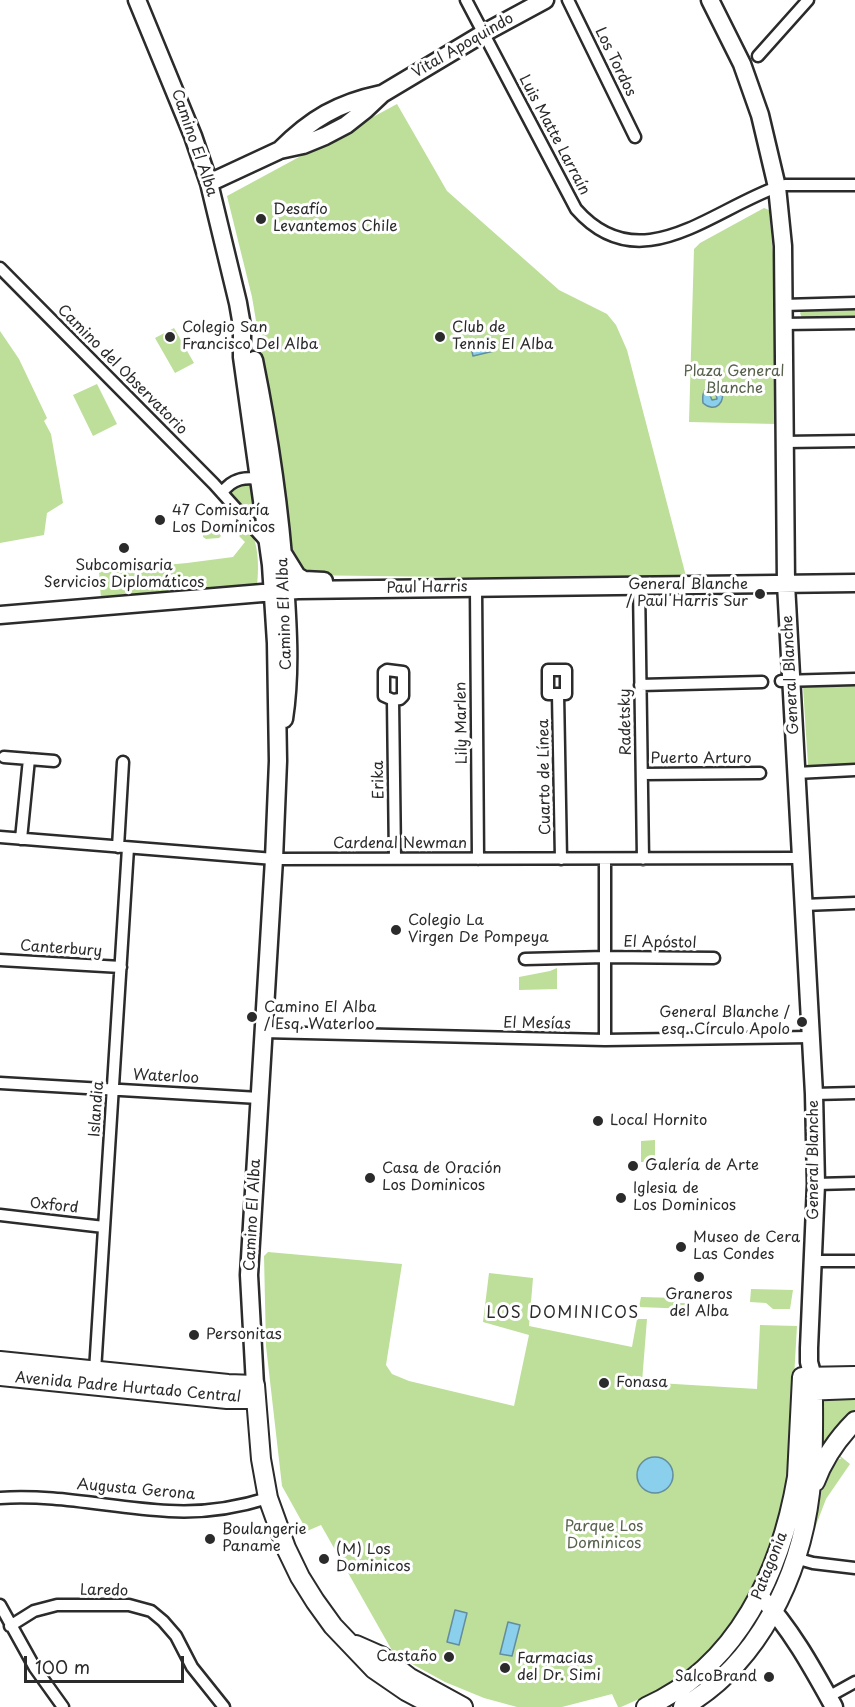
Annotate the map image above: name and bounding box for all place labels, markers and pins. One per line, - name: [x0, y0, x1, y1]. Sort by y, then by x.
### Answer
- place label: Desafío Levantemos Chile: [273, 201, 398, 236]
- marker: Desafío Levantemos Chile: [254, 212, 268, 226]
- place label: Colegio San Francisco Del Alba: [182, 319, 318, 354]
- place label: Club de Tennis El Alba: [452, 319, 553, 354]
- marker: Colegio San Francisco Del Alba: [163, 330, 177, 344]
- marker: Club de Tennis El Alba: [433, 330, 447, 344]
- place label: 47 Comisaría Los Dominicos: [172, 502, 275, 537]
- marker: 47 Comisaría Los Dominicos: [153, 513, 167, 527]
- marker: Subcomisaria Servicios Diplomáticos: [117, 541, 131, 555]
- place label: Subcomisaria Servicios Diplomáticos: [44, 557, 204, 592]
- place label: General Blanche / Paul Harris Sur: [626, 576, 748, 611]
- marker: General Blanche / Paul Harris Sur: [753, 587, 767, 601]
- place label: Colegio La Virgen De Pompeya: [408, 912, 549, 947]
- marker: Colegio La Virgen De Pompeya: [389, 923, 403, 937]
- place label: Camino El Alba / Esq. Waterloo: [264, 999, 376, 1034]
- place label: General Blanche / esq. Círculo Apolo: [659, 1004, 790, 1039]
- marker: Camino El Alba / Esq. Waterloo: [245, 1010, 259, 1024]
- marker: General Blanche / esq. Círculo Apolo: [795, 1015, 809, 1029]
- place label: Local Hornito: [610, 1112, 707, 1130]
- marker: Local Hornito: [591, 1114, 605, 1128]
- place label: Galería de Arte: [645, 1157, 759, 1175]
- marker: Galería de Arte: [626, 1159, 640, 1173]
- place label: Casa de Oración Los Dominicos: [382, 1160, 501, 1195]
- marker: Casa de Oración Los Dominicos: [363, 1171, 377, 1185]
- place label: Iglesia de Los Dominicos: [633, 1180, 736, 1215]
- marker: Iglesia de Los Dominicos: [614, 1191, 628, 1205]
- place label: Museo de Cera Las Condes: [693, 1229, 800, 1264]
- marker: Museo de Cera Las Condes: [674, 1240, 688, 1254]
- marker: Graneros del Alba: [692, 1270, 706, 1284]
- place label: Graneros del Alba: [665, 1286, 733, 1321]
- place label: Personitas: [206, 1326, 282, 1344]
- marker: Personitas: [187, 1328, 201, 1342]
- place label: Fonasa: [616, 1374, 668, 1392]
- marker: Fonasa: [597, 1376, 611, 1390]
- place label: Boulangerie Paname: [222, 1521, 307, 1556]
- marker: Boulangerie Paname: [203, 1532, 217, 1546]
- place label: (M) Los Dominicos: [336, 1541, 410, 1576]
- marker: (M) Los Dominicos: [317, 1552, 331, 1566]
- place label: Castaño: [376, 1648, 437, 1666]
- marker: Castaño: [442, 1650, 456, 1664]
- place label: Farmacias del Dr. Simi: [517, 1650, 601, 1685]
- marker: Farmacias del Dr. Simi: [498, 1661, 512, 1675]
- place label: SalcoBrand: [675, 1668, 757, 1686]
- marker: SalcoBrand: [762, 1670, 776, 1684]

